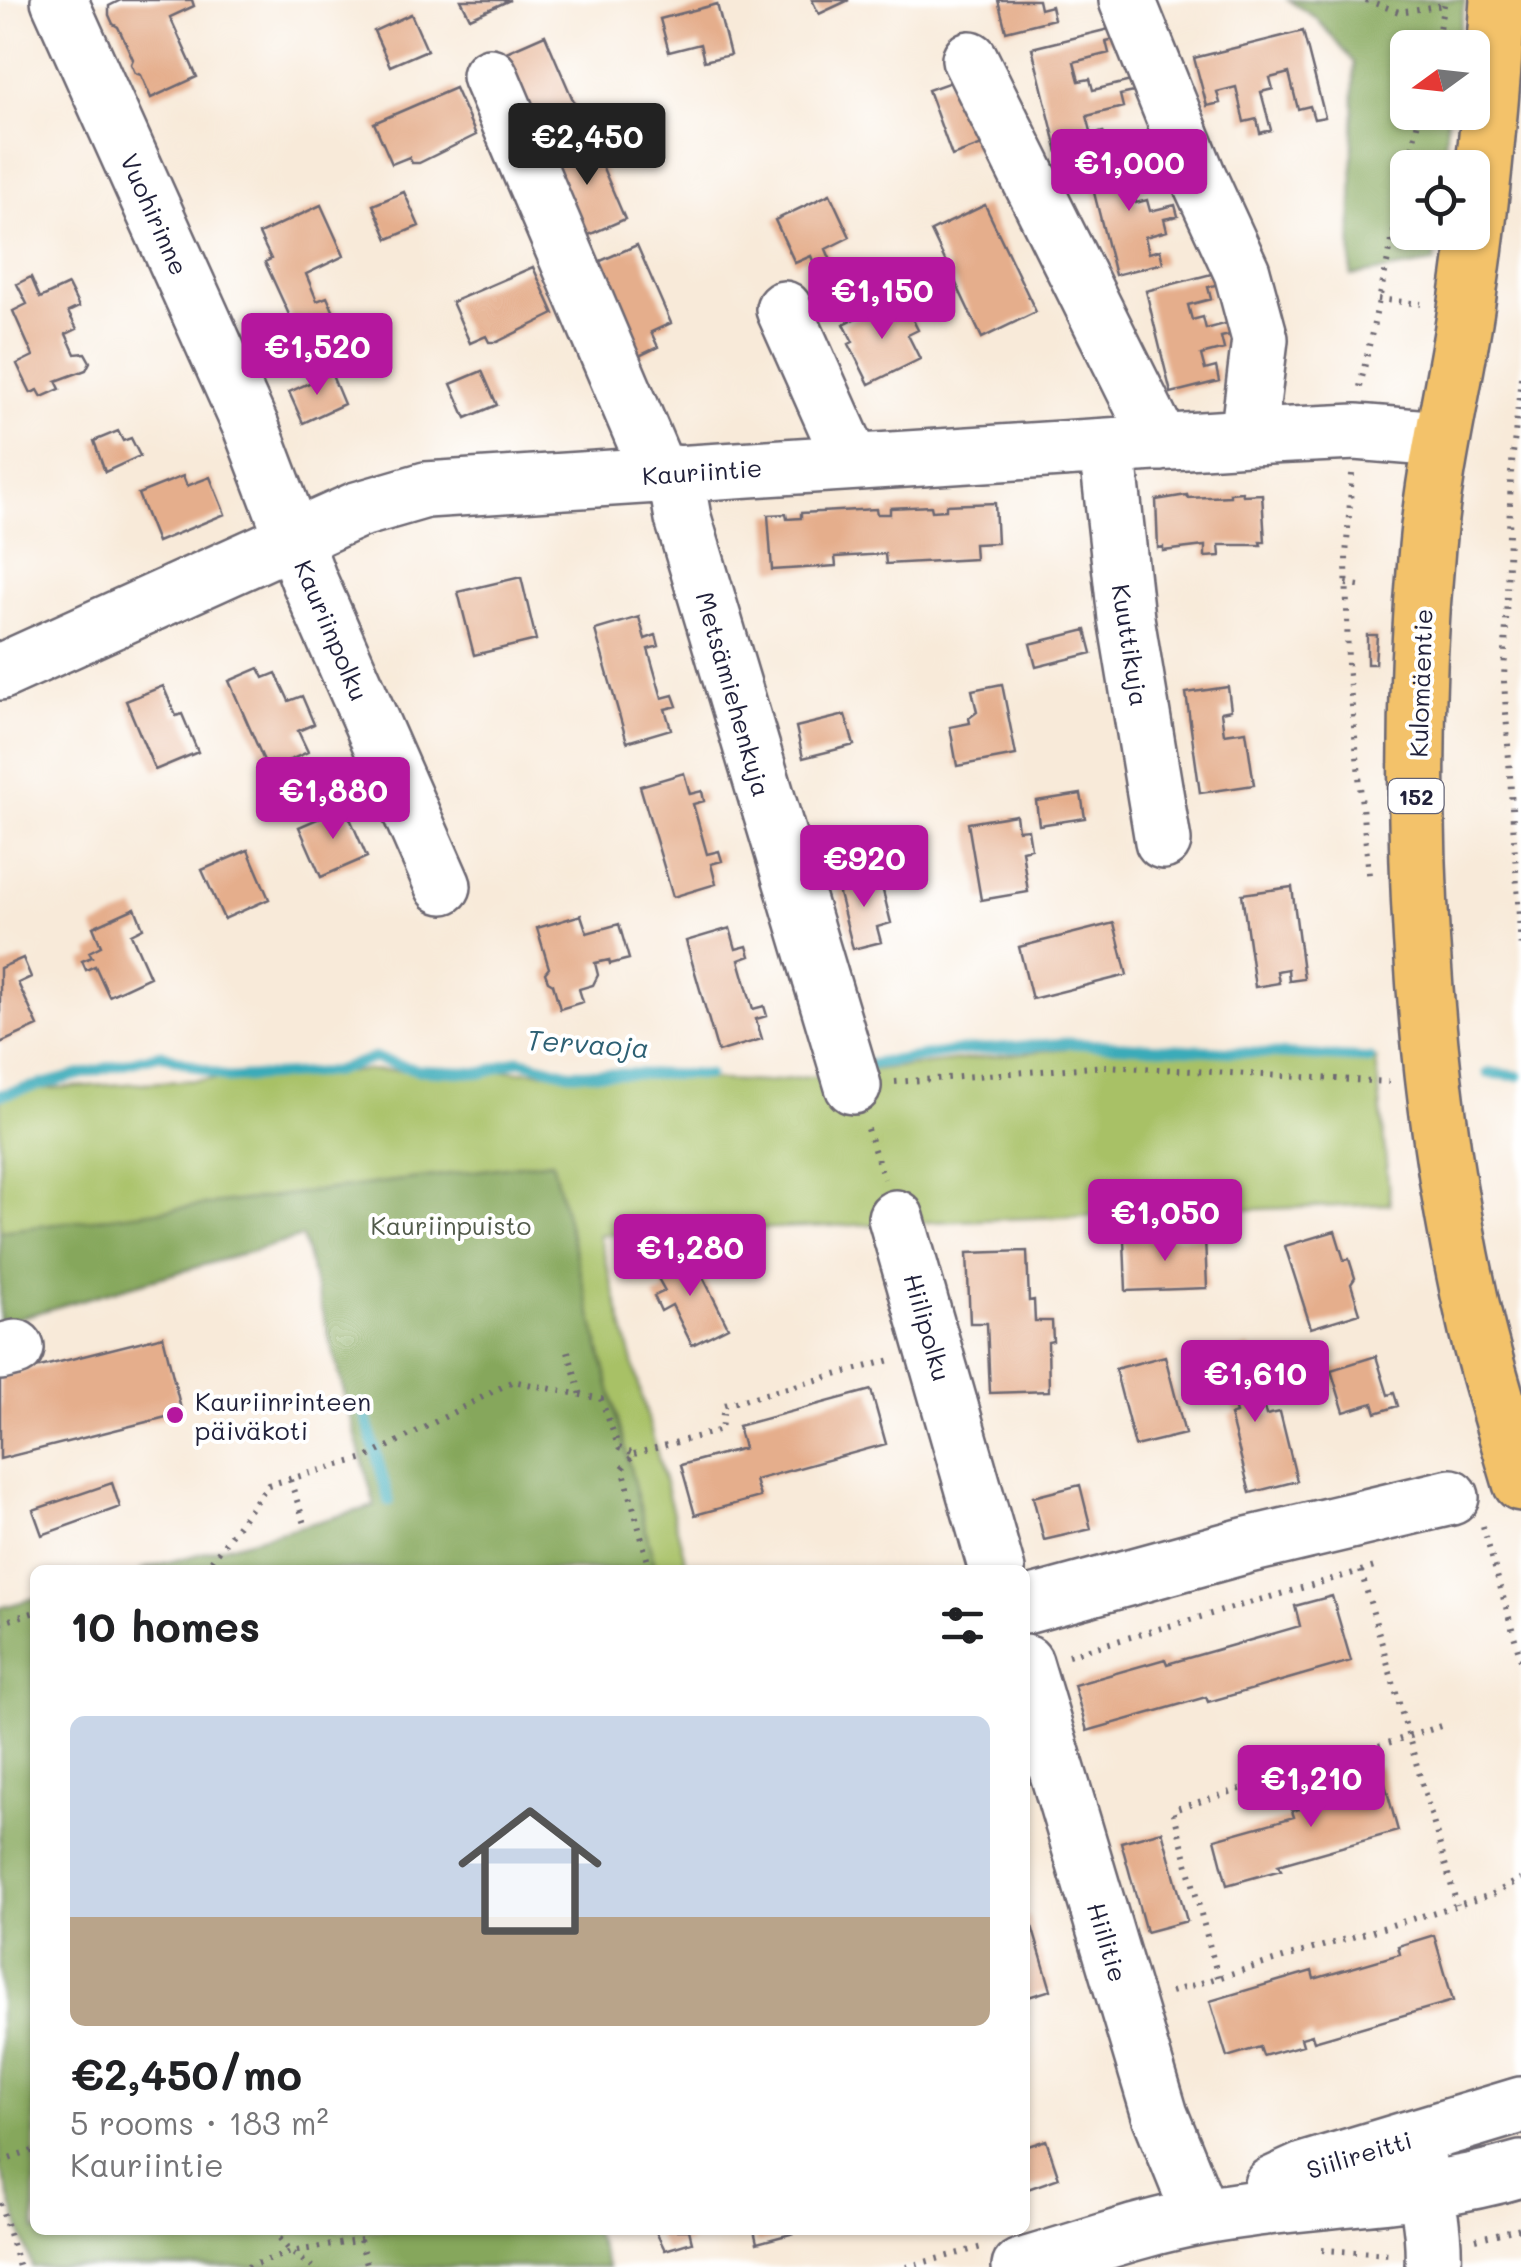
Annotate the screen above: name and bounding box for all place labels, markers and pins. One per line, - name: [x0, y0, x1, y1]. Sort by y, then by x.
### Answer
- pin: €2,450: [506, 103, 668, 188]
- pin: €1,000: [1048, 129, 1210, 214]
- pin: €1,150: [801, 257, 963, 342]
- pin: €1,520: [236, 313, 398, 398]
- pin: €1,880: [252, 757, 414, 842]
- pin: €920: [805, 825, 923, 910]
- pin: €1,050: [1084, 1179, 1246, 1264]
- pin: €1,280: [609, 1214, 771, 1299]
- pin: €1,610: [1174, 1340, 1336, 1425]
- place label: Kauriinrinteen päiväkoti: [195, 1385, 371, 1446]
- marker: Kauriinrinteen päiväkoti: [164, 1404, 186, 1426]
- pin: €1,210: [1230, 1745, 1392, 1830]

